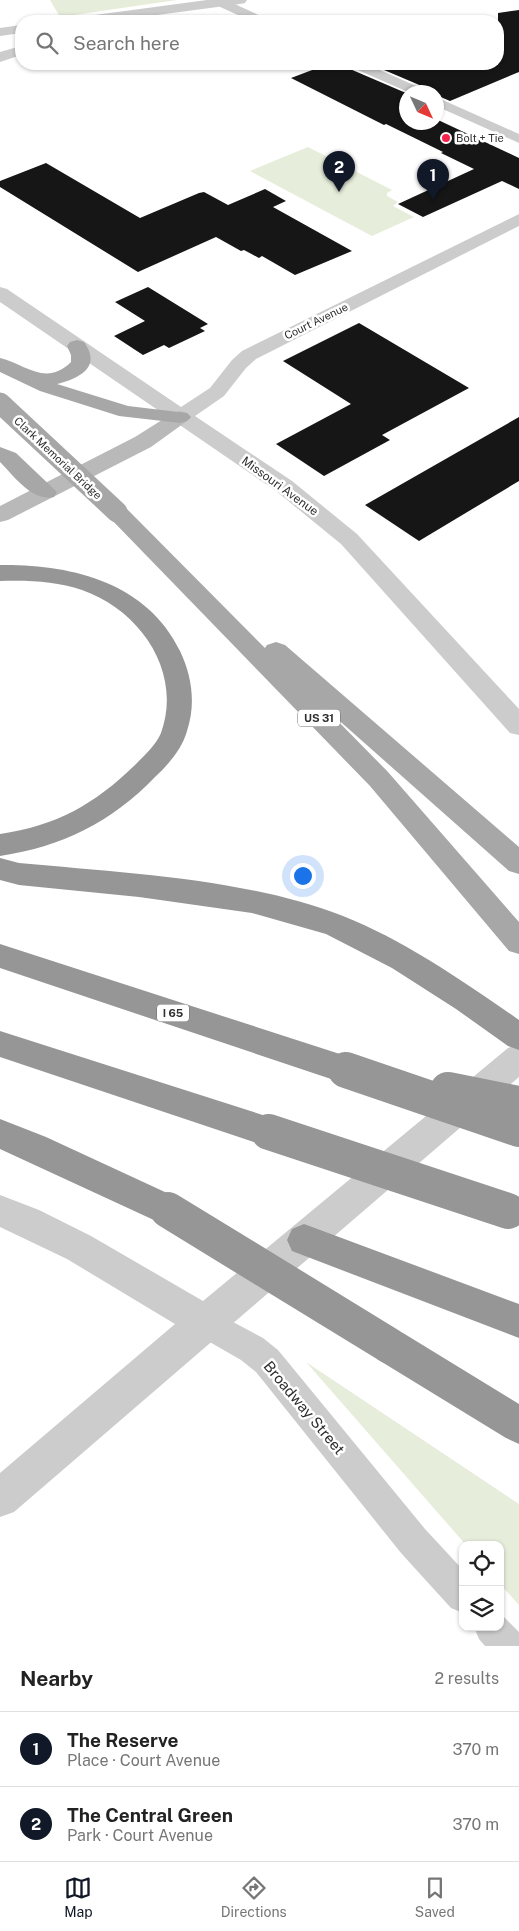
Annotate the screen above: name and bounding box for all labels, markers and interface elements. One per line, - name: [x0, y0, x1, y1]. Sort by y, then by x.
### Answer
- search box: [15, 15, 504, 70]
- icon: search: [33, 29, 61, 57]
- text: Search here: [73, 32, 180, 54]
- north arrow: [399, 85, 444, 130]
- marker: Bolt + Tie: [440, 132, 452, 144]
- place label: Bolt + Tie: [456, 132, 504, 144]
- pin: 2: [323, 151, 355, 192]
- pin: 1: [417, 159, 449, 200]
- street label: Court Avenue: [282, 300, 350, 342]
- street label: Clark Memorial Bridge: [12, 415, 104, 501]
- street label: Missouri Avenue: [239, 453, 321, 519]
- road number: US 31: [298, 710, 340, 726]
- your location: [290, 863, 316, 889]
- road number: I 65: [157, 1004, 189, 1021]
- street label: Broadway Street: [260, 1358, 348, 1458]
- map controls: [459, 1541, 504, 1631]
- button: locate: [459, 1541, 504, 1586]
- button: layers: [459, 1586, 504, 1631]
- text: Nearby: [20, 1666, 93, 1691]
- text: 2 results: [434, 1669, 499, 1688]
- text: The Reserve: [67, 1729, 179, 1751]
- text: 1: [33, 1740, 39, 1759]
- text: 370 m: [452, 1740, 499, 1759]
- text: Place · Court Avenue: [67, 1751, 220, 1770]
- text: The Central Green: [67, 1804, 233, 1826]
- text: 2: [31, 1815, 41, 1834]
- text: 370 m: [452, 1815, 499, 1834]
- text: Park · Court Avenue: [67, 1826, 213, 1845]
- tab: Map: [64, 1874, 93, 1920]
- tab: Directions: [221, 1874, 287, 1920]
- tab: Saved: [415, 1874, 455, 1920]

